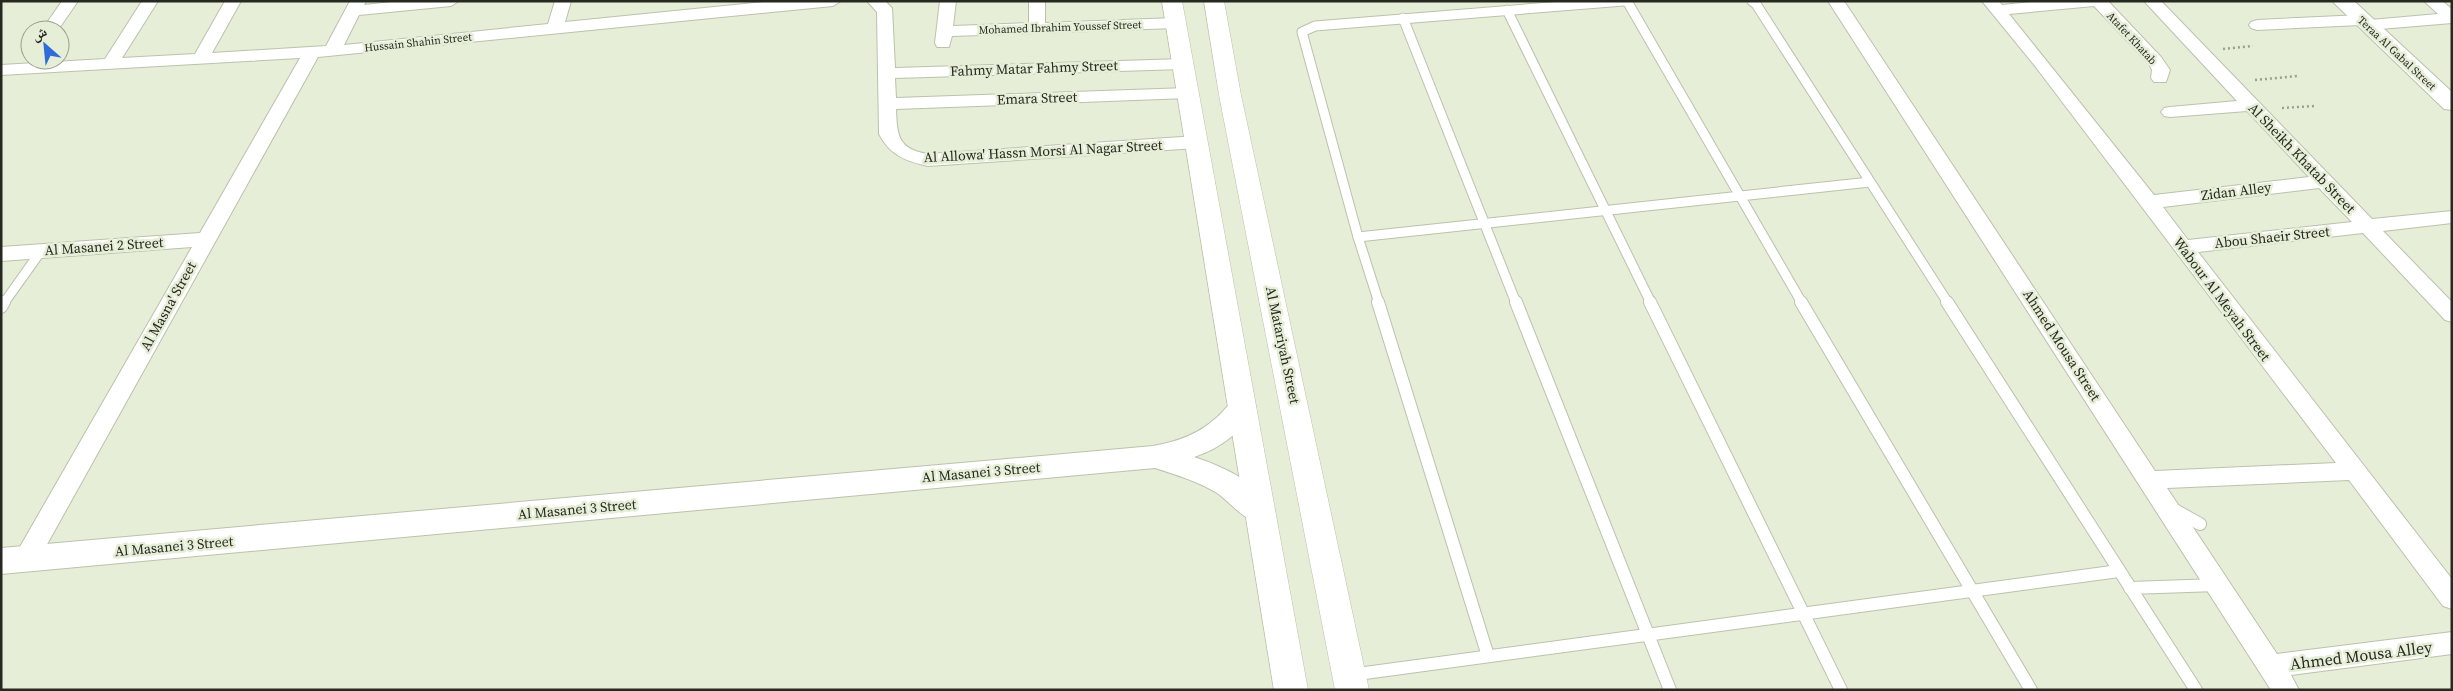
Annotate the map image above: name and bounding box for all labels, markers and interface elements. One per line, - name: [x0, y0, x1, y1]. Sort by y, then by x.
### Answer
- street label: Atafet Khatab: [2103, 9, 2160, 68]
- street label: Teraa Al Gabal Street: [2354, 13, 2439, 94]
- street label: Mohamed Ibrahim Youssef Street: [978, 17, 1142, 38]
- north arrow: [20, 20, 70, 70]
- text: ش: [28, 21, 50, 46]
- street label: Hussain Shahin Street: [364, 29, 473, 56]
- street label: Fahmy Matar Fahmy Street: [950, 55, 1119, 81]
- street label: Emara Street: [996, 87, 1078, 109]
- street label: Al Sheikh Khatab Street: [2244, 98, 2361, 218]
- street label: Al Allowa' Hassn Morsi Al Nagar Street: [923, 135, 1163, 167]
- street label: Zidan Alley: [2200, 177, 2273, 205]
- street label: Abou Shaeir Street: [2213, 221, 2331, 253]
- street label: Al Masanei 2 Street: [44, 232, 164, 260]
- street label: Wabour Al Meyah Street: [2169, 233, 2276, 366]
- street label: Al Masna' Street: [135, 257, 201, 354]
- street label: Al Matariyah Street: [1261, 284, 1305, 406]
- street label: Ahmed Mousa Street: [2018, 285, 2106, 405]
- street label: Al Masanei 3 Street: [921, 457, 1042, 487]
- street label: Al Masanei 3 Street: [517, 494, 638, 524]
- street label: Al Masanei 3 Street: [114, 531, 235, 561]
- street label: Ahmed Mousa Alley: [2289, 635, 2434, 675]

